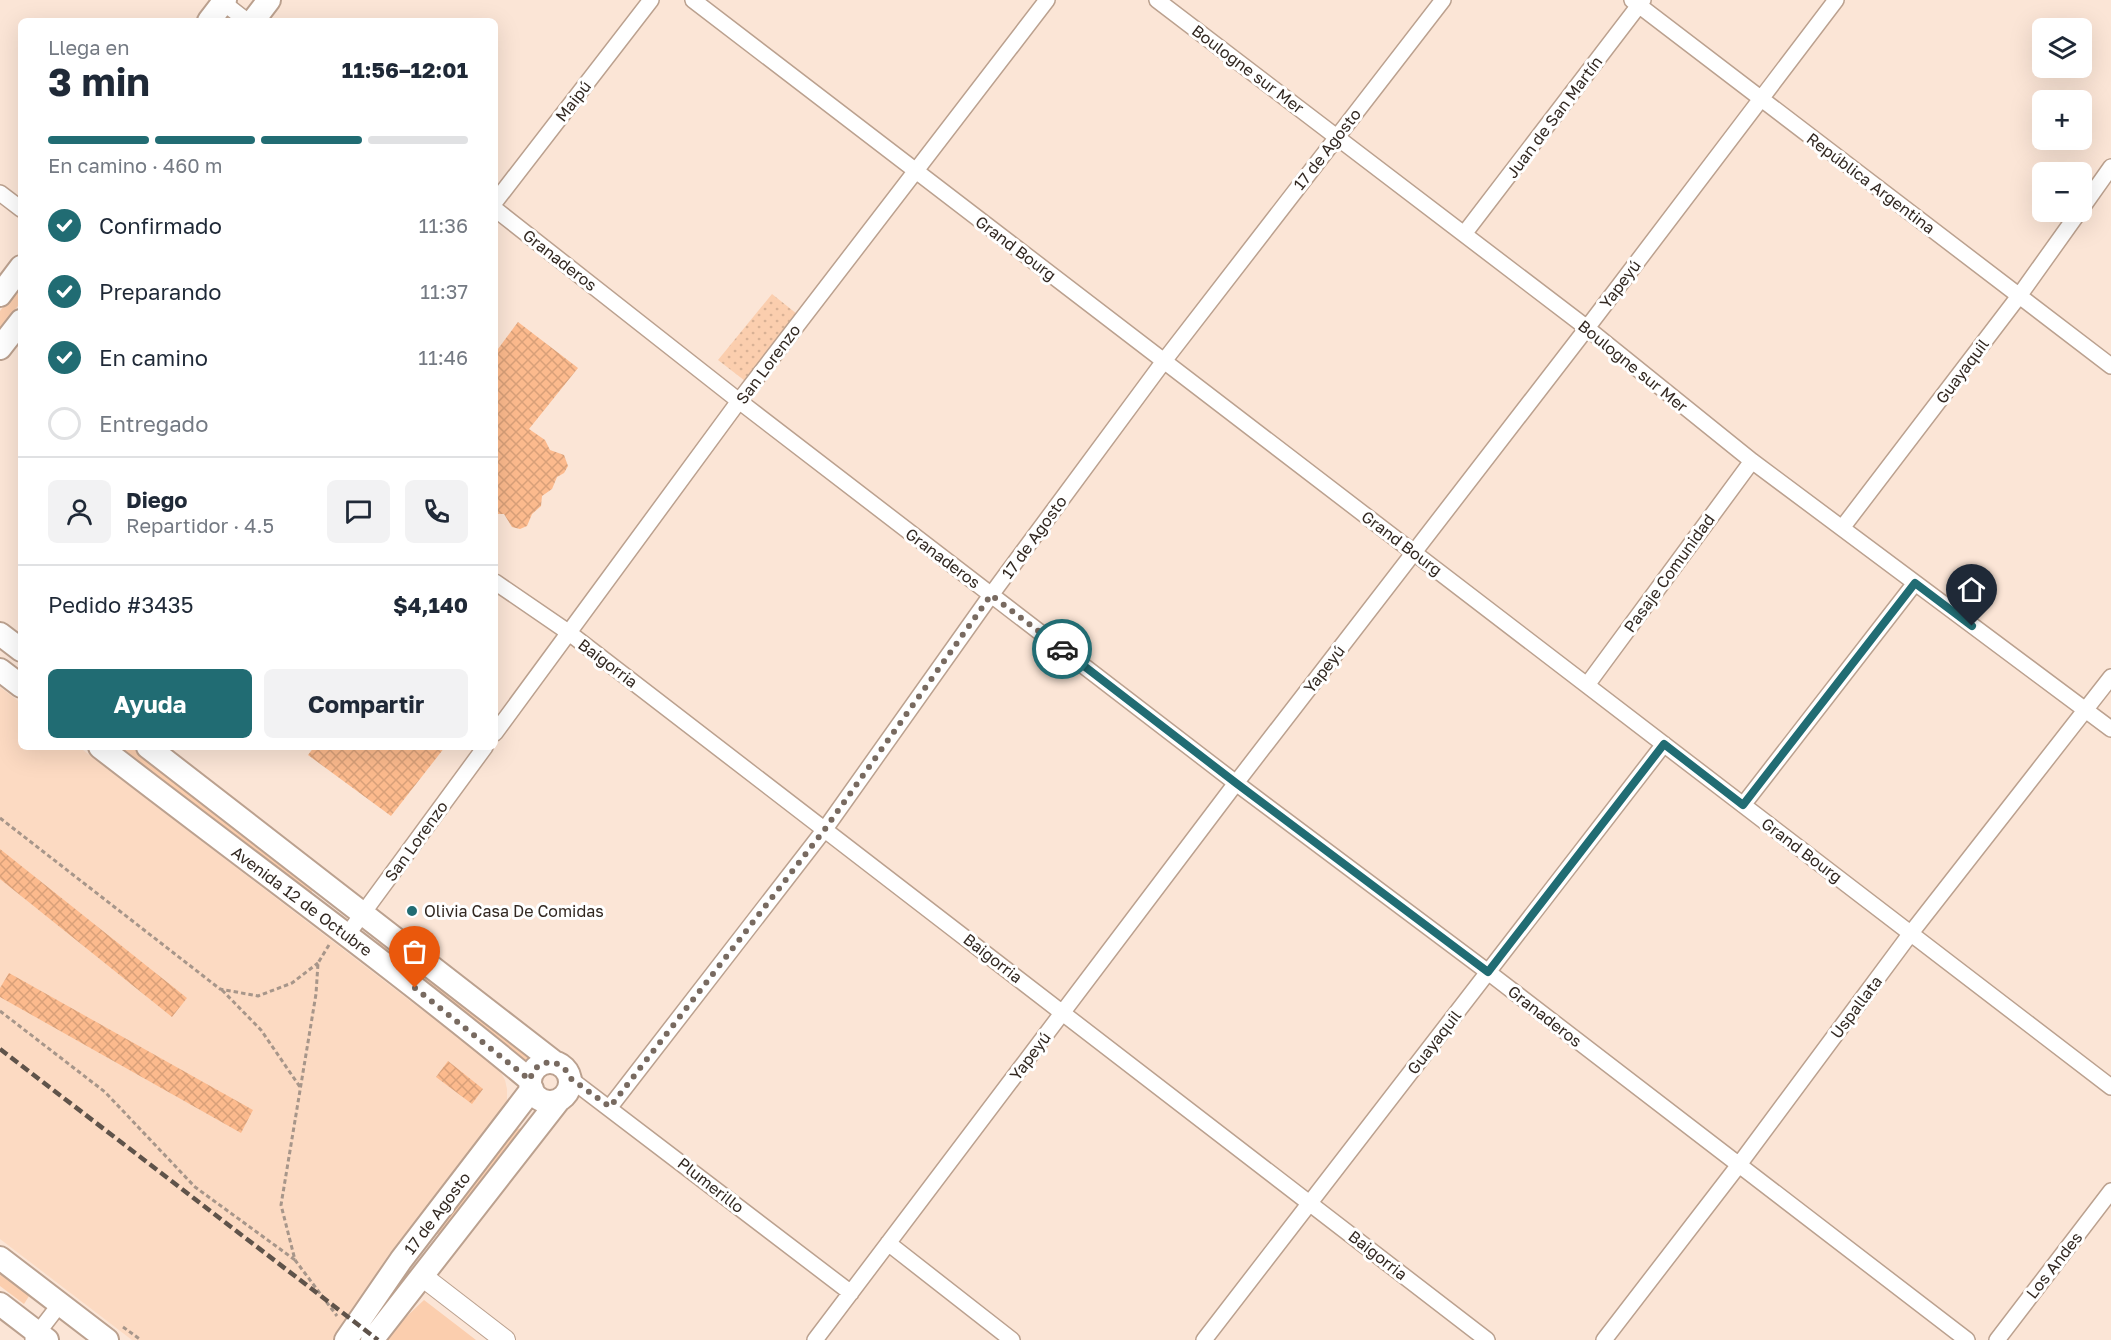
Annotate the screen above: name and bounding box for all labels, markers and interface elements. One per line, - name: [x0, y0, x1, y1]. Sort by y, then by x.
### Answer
- map controls: [2032, 18, 2092, 222]
- button: layers: [2032, 18, 2092, 78]
- street label: Boulogne sur Mer: [1188, 20, 1308, 118]
- text: Llega en: [48, 35, 130, 59]
- street label: Juan de San Martín: [1502, 52, 1606, 182]
- text: 11:56–12:01: [342, 56, 468, 83]
- text: 3 min: [48, 58, 150, 105]
- street label: Maipú: [551, 76, 595, 126]
- button: +: [2032, 90, 2092, 150]
- street label: 17 de Agosto: [1289, 104, 1365, 194]
- street label: República Argentina: [1803, 128, 1939, 238]
- text: En camino · 460 m: [48, 153, 222, 177]
- button: −: [2032, 162, 2092, 222]
- icon: check: [48, 209, 81, 242]
- street label: Grand Bourg: [972, 211, 1060, 285]
- text: Confirmado: [99, 212, 222, 239]
- text: 11:36: [419, 213, 468, 237]
- street label: Granaderos: [519, 225, 601, 295]
- street label: Yapeyú: [1595, 256, 1645, 312]
- icon: check: [48, 275, 81, 308]
- text: Preparando: [99, 278, 222, 305]
- text: 11:37: [420, 279, 468, 303]
- street label: Boulogne sur Mer: [1574, 316, 1692, 416]
- street label: San Lorenzo: [732, 320, 804, 408]
- street label: Guayaquil: [1931, 335, 1993, 407]
- icon: check: [48, 341, 81, 374]
- text: En camino: [99, 344, 208, 371]
- text: 11:46: [418, 345, 468, 369]
- text: Entregado: [99, 410, 208, 437]
- button: person: [48, 480, 111, 543]
- button: chat: [327, 480, 390, 543]
- button: phone: [405, 480, 468, 543]
- text: Diego: [126, 486, 187, 513]
- street label: 17 de Agosto: [997, 492, 1071, 582]
- street label: Grand Bourg: [1358, 506, 1446, 580]
- street label: Pasaje Comunidad: [1619, 510, 1719, 636]
- text: Repartidor · 4.5: [126, 513, 274, 537]
- street label: Granaderos: [902, 523, 984, 593]
- pin: [1946, 564, 1997, 626]
- icon: home: [1955, 573, 1988, 606]
- text: Pedido #3435: [48, 591, 194, 618]
- text: $4,140: [393, 591, 468, 618]
- courier: [1032, 619, 1092, 679]
- icon: car: [1046, 633, 1079, 666]
- street label: Baigorria: [574, 634, 642, 692]
- street label: Yapeyú: [1299, 641, 1349, 697]
- button: Ayuda: [48, 669, 252, 738]
- button: Compartir: [264, 669, 468, 738]
- street label: San Lorenzo: [380, 797, 452, 885]
- street label: Grand Bourg: [1758, 813, 1846, 887]
- street label: Avenida 12 de Octubre: [228, 842, 376, 960]
- place label: Olivia Casa De Comidas: [424, 901, 604, 921]
- marker: Olivia Casa De Comidas: [405, 904, 419, 918]
- pin: [389, 926, 440, 988]
- street label: Baigorria: [960, 929, 1026, 987]
- icon: bag: [398, 935, 431, 968]
- street label: Uspallata: [1826, 972, 1886, 1042]
- street label: Granaderos: [1504, 981, 1586, 1051]
- street label: Guayaquil: [1403, 1006, 1465, 1078]
- street label: Yapeyú: [1005, 1028, 1055, 1084]
- street label: Plumerillo: [674, 1153, 748, 1217]
- street label: 17 de Agosto: [400, 1168, 474, 1258]
- street label: Baigorria: [1345, 1226, 1411, 1284]
- street label: Los Andes: [2022, 1228, 2086, 1302]

